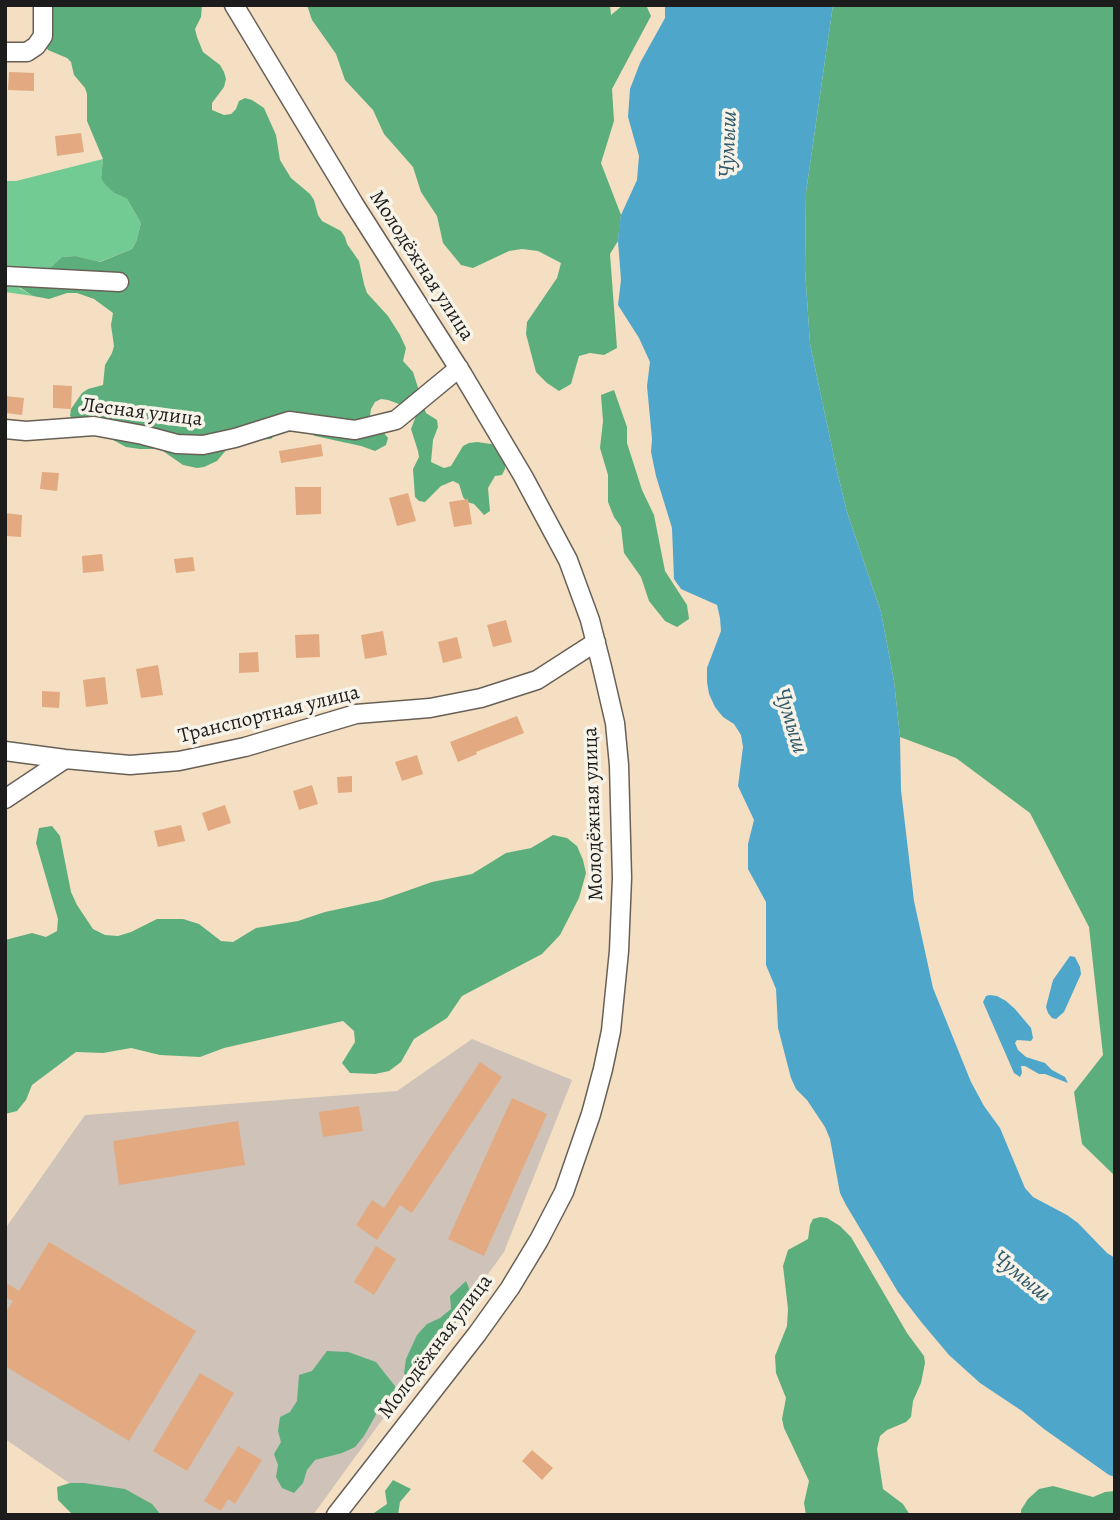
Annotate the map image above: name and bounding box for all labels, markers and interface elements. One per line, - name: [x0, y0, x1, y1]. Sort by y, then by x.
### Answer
- water label: Чумыш: [714, 110, 744, 178]
- street label: Молодёжная улица: [363, 186, 479, 346]
- street label: Лесная улица: [80, 393, 204, 433]
- street label: Транспортная улица: [176, 680, 362, 750]
- water label: Чумыш: [767, 685, 813, 757]
- street label: Молодёжная улица: [578, 727, 610, 901]
- water label: Чумыш: [986, 1245, 1056, 1309]
- street label: Молодёжная улица: [374, 1270, 498, 1424]

